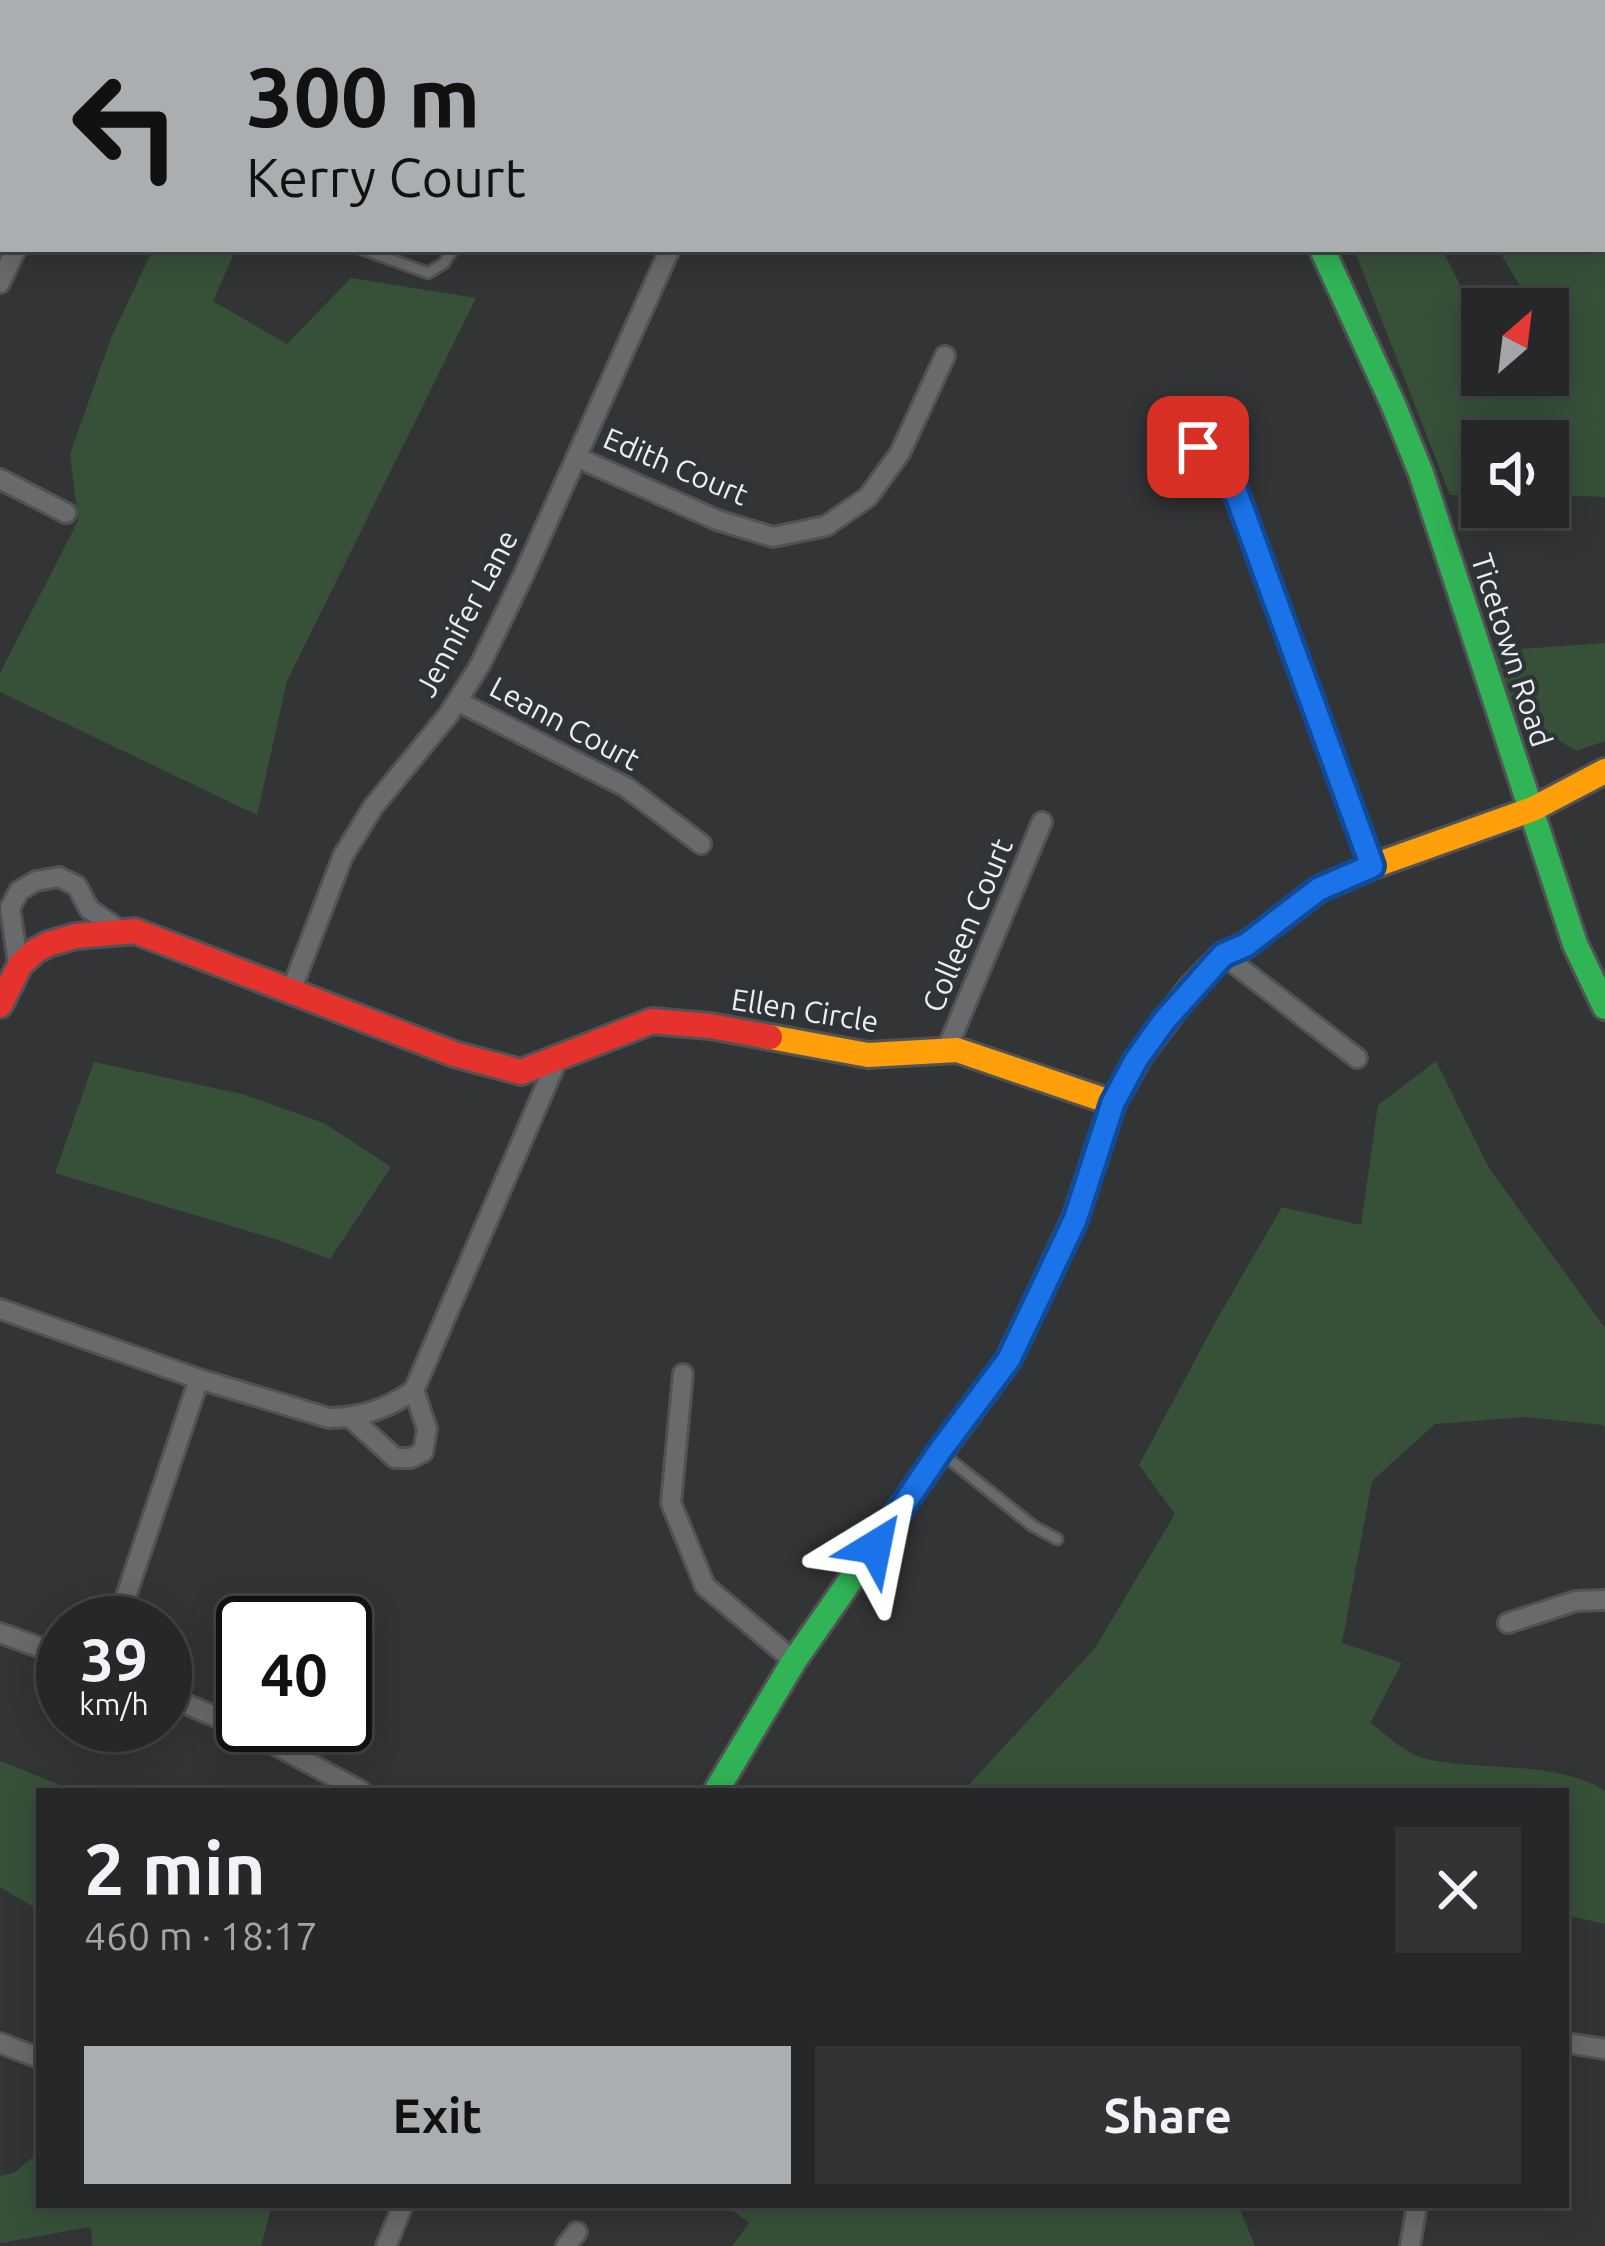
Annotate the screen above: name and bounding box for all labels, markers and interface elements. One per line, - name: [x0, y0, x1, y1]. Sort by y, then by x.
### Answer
- icon: left: [48, 48, 204, 204]
- text: 300 m: [246, 49, 480, 143]
- text: Kerry Court: [246, 147, 526, 207]
- north arrow: [1461, 288, 1569, 396]
- map controls: [1461, 288, 1569, 528]
- pin: [1147, 396, 1249, 498]
- icon: arrive: [1165, 414, 1231, 480]
- street label: Edith Court: [599, 420, 753, 512]
- button: sound: [1461, 420, 1569, 528]
- street label: Jennifer Lane: [408, 524, 524, 702]
- street label: Ticetown Road: [1465, 549, 1559, 751]
- street label: Leann Court: [484, 669, 646, 777]
- street label: Colleen Court: [915, 833, 1019, 1017]
- street label: Ellen Circle: [729, 982, 881, 1038]
- position arrow: [812, 1484, 938, 1610]
- speed limit sign: 40: [216, 1596, 372, 1752]
- text: 39: [80, 1625, 148, 1692]
- text: km/h: [79, 1687, 149, 1721]
- button: close: [1395, 1827, 1521, 1953]
- text: 2 min: [84, 1828, 266, 1909]
- text: 460 m · 18:17: [84, 1914, 318, 1957]
- button: Exit: [84, 2046, 791, 2184]
- button: Share: [815, 2046, 1521, 2184]

